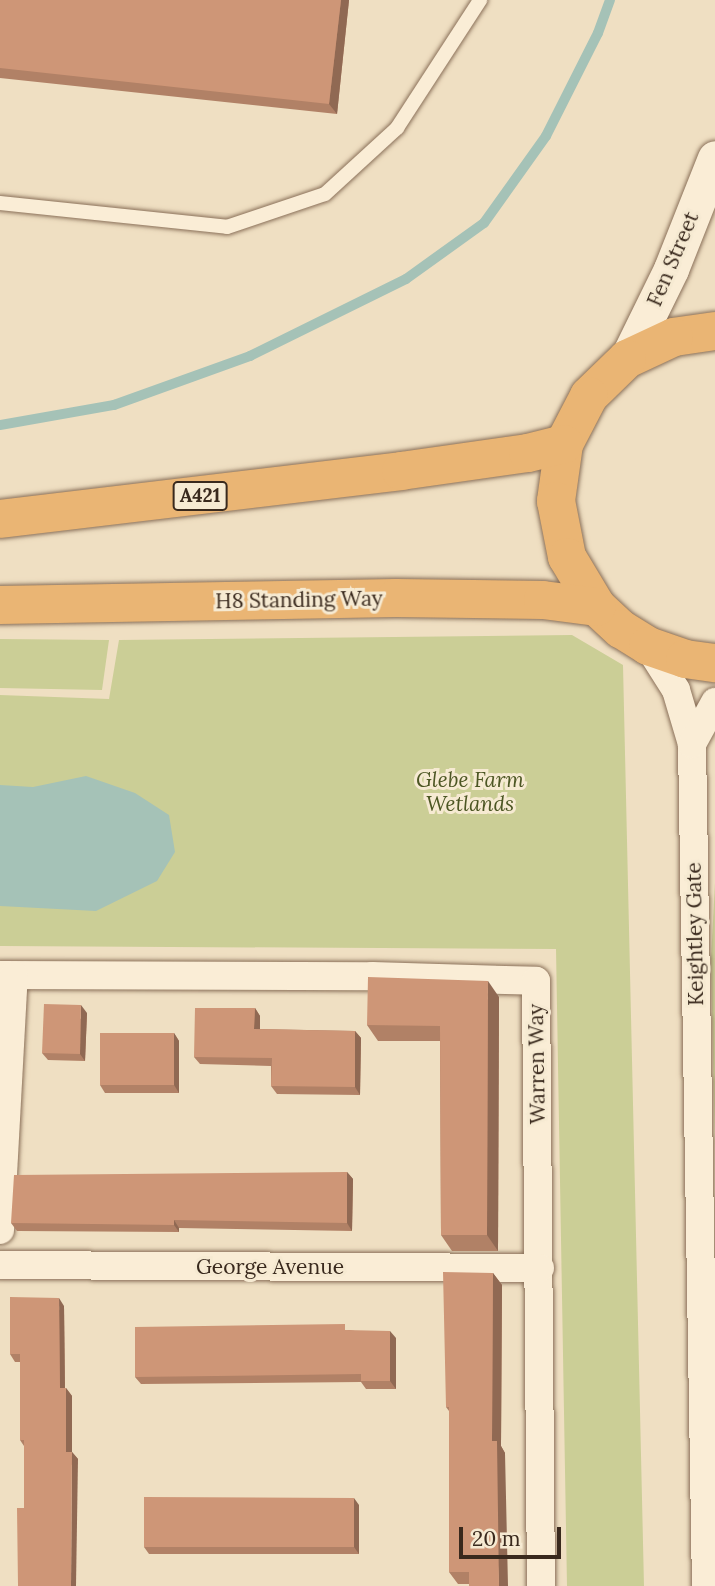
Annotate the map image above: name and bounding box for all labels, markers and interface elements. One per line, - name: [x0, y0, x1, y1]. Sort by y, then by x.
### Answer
- street label: Fen Street: [642, 208, 704, 310]
- road number: A421: [172, 481, 228, 512]
- street label: H8 Standing Way: [215, 586, 383, 614]
- park label: Glebe Farm Wetlands: [416, 767, 524, 817]
- street label: Keightley Gate: [681, 862, 709, 1006]
- street label: Warren Way: [523, 1004, 551, 1124]
- street label: George Avenue: [196, 1254, 344, 1280]
- scale bar: [463, 1512, 564, 1556]
- text: 20 m: [472, 1525, 521, 1552]

